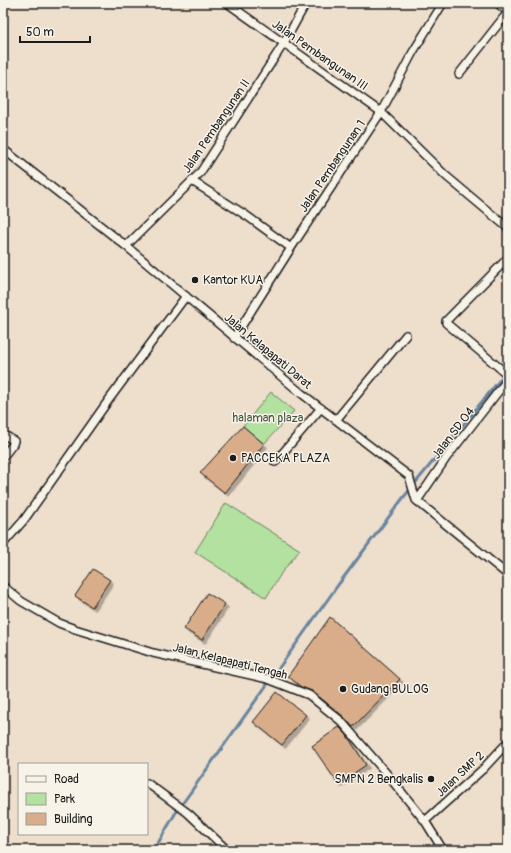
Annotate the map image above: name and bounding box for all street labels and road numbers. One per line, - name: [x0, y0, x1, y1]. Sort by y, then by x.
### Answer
- street label: Jalan Pembangunan III: [269, 17, 370, 94]
- street label: Jalan Pembangunan II: [179, 76, 253, 176]
- street label: Jalan Pembangunan 1: [296, 117, 369, 215]
- street label: Jalan Kelapapati Darat: [221, 310, 315, 392]
- street label: Jalan SD 04: [429, 404, 478, 462]
- street label: Jalan Kelapapati Tengah: [171, 640, 289, 683]
- street label: Jalan SMP 2: [433, 748, 488, 800]

